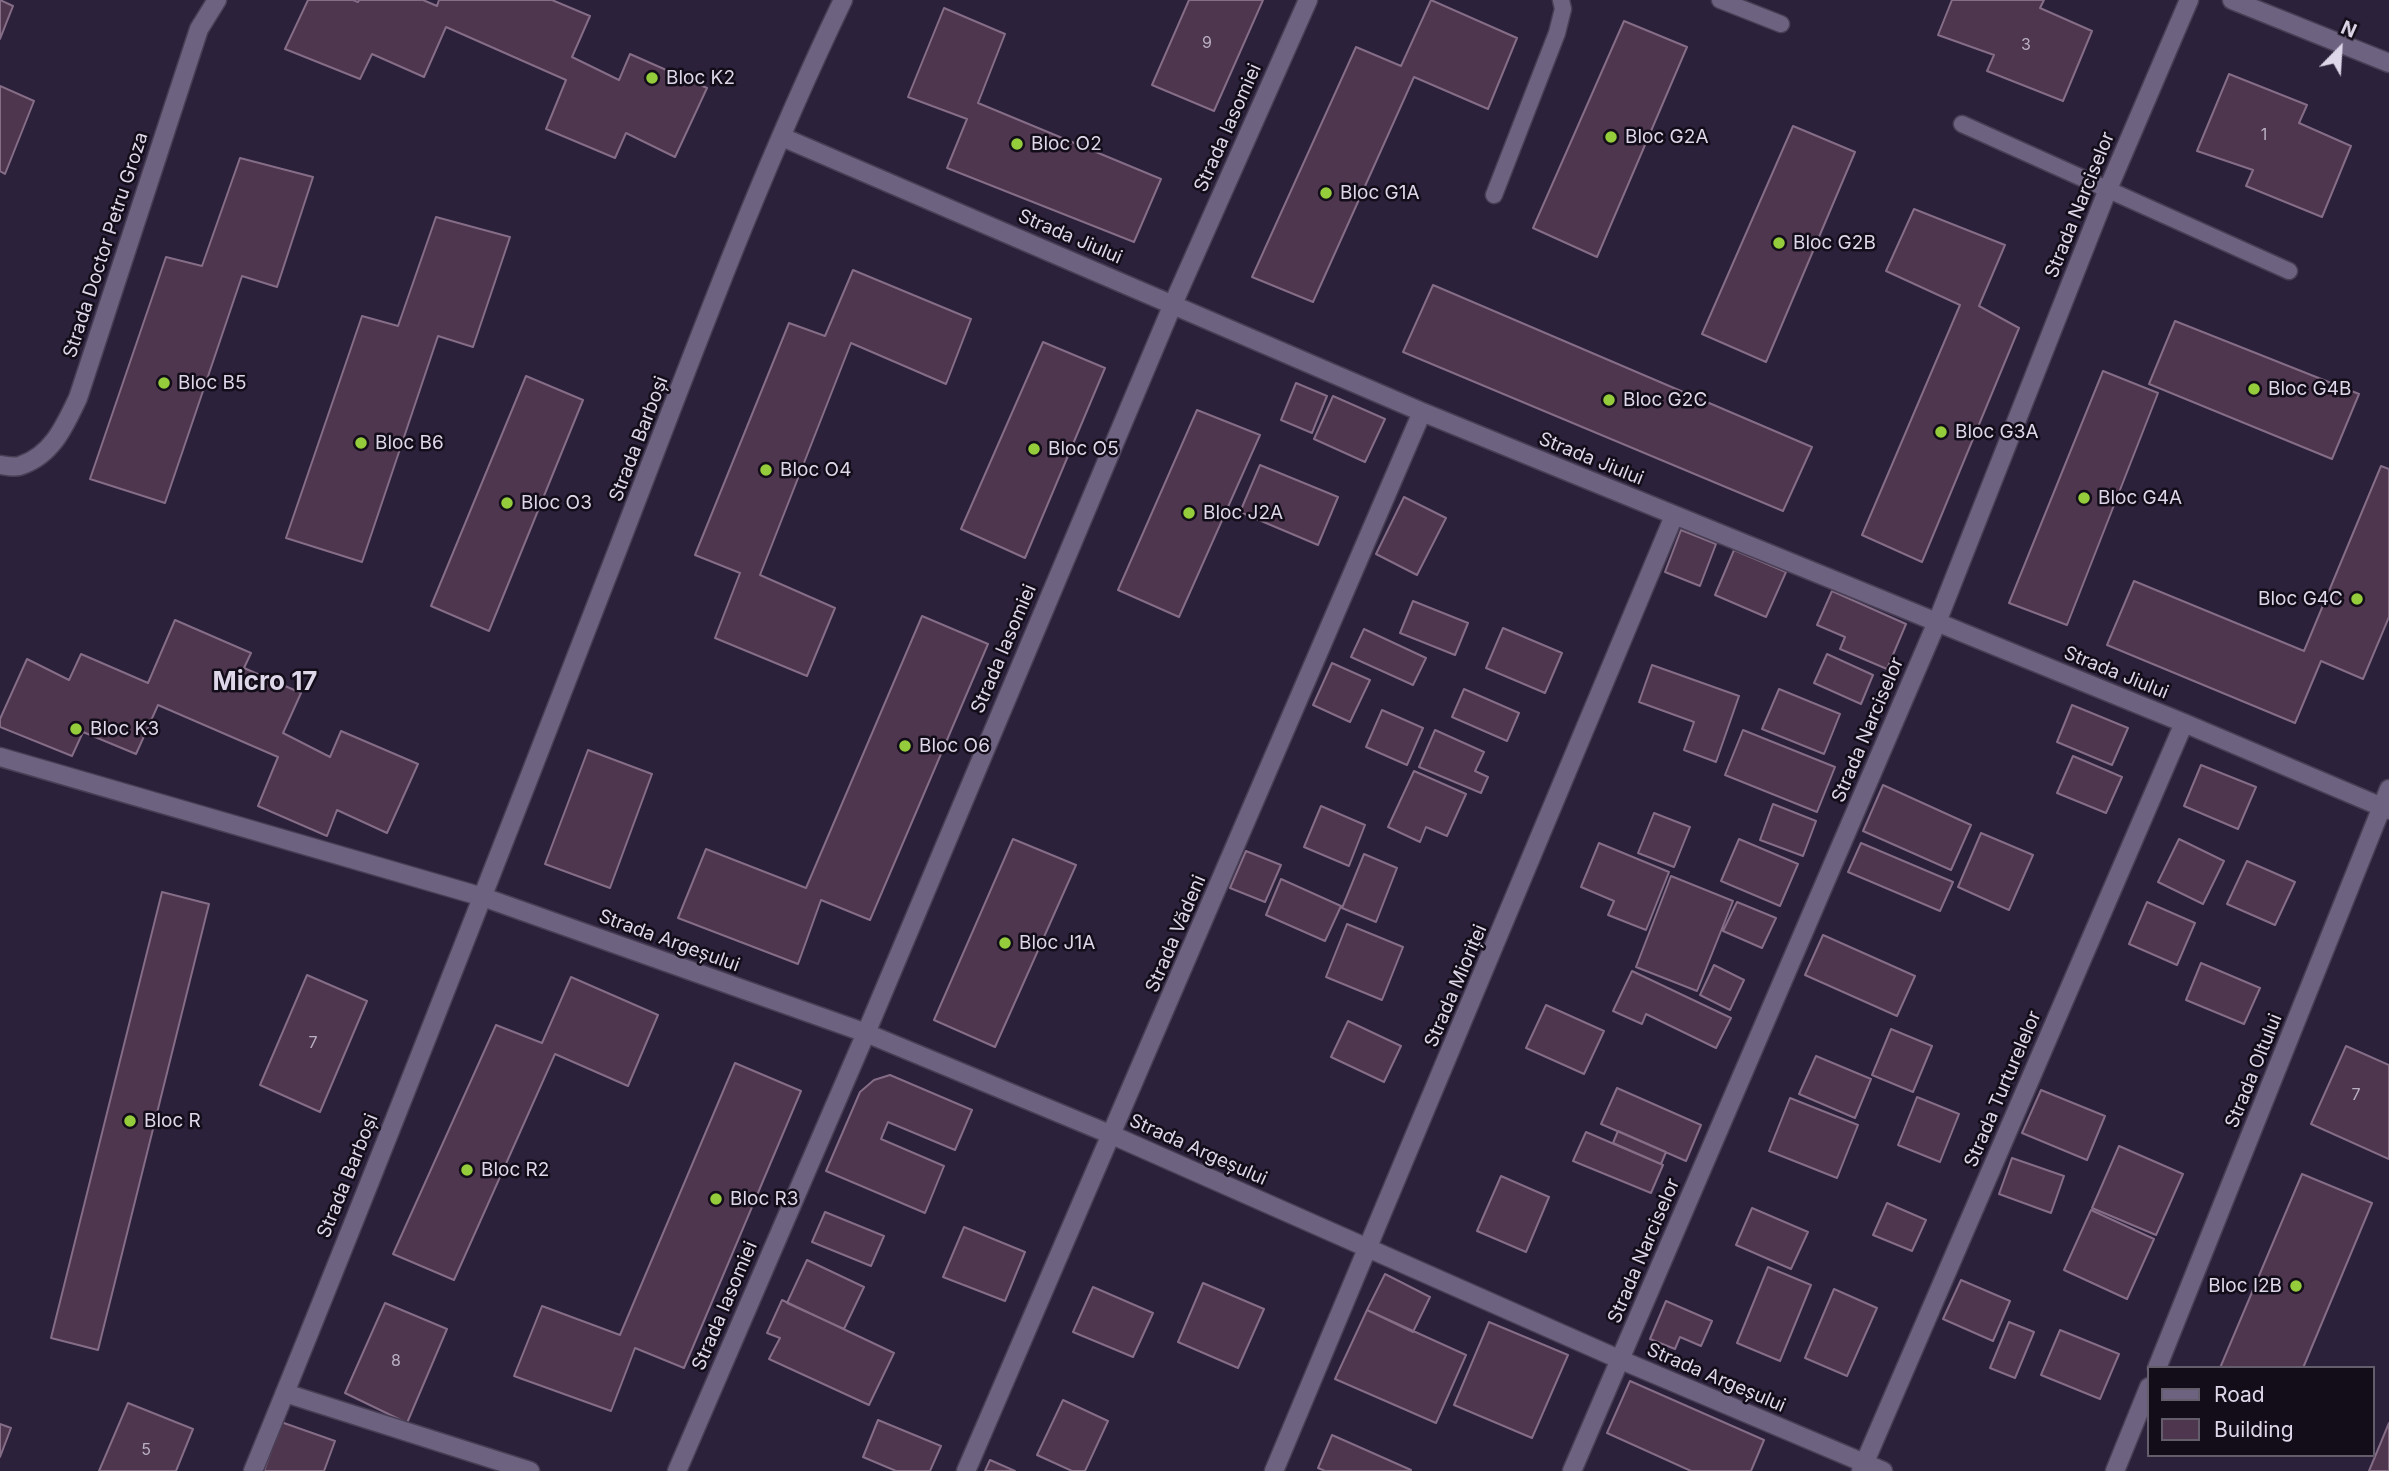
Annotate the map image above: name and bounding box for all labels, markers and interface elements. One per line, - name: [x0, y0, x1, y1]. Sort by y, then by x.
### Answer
- north arrow: [2305, 14, 2375, 84]
- text: N: [2337, 16, 2360, 43]
- house number: 9: [1202, 33, 1212, 53]
- house number: 3: [2021, 35, 2031, 55]
- street label: Strada Iasomiei: [1190, 60, 1266, 196]
- place label: Bloc K2: [666, 67, 735, 89]
- marker: Bloc K2: [644, 70, 660, 86]
- house number: 1: [2261, 125, 2267, 145]
- place label: Bloc G2A: [1625, 126, 1708, 148]
- street label: Strada Doctor Petru Groza: [59, 129, 153, 361]
- marker: Bloc G2A: [1603, 129, 1619, 145]
- street label: Strada Narciselor: [2040, 129, 2120, 281]
- place label: Bloc O2: [1031, 133, 1102, 155]
- marker: Bloc O2: [1009, 136, 1025, 152]
- place label: Bloc G1A: [1340, 182, 1420, 204]
- marker: Bloc G1A: [1318, 185, 1334, 201]
- street label: Strada Jiului: [1014, 205, 1126, 269]
- place label: Bloc G2B: [1793, 232, 1876, 254]
- marker: Bloc G2B: [1771, 235, 1787, 251]
- place label: Bloc B5: [178, 372, 247, 394]
- street label: Strada Barboși: [605, 373, 673, 505]
- marker: Bloc B5: [156, 375, 172, 391]
- place label: Bloc G4B: [2268, 378, 2352, 400]
- marker: Bloc G4B: [2246, 381, 2262, 397]
- place label: Bloc G2C: [1623, 389, 1707, 411]
- marker: Bloc G2C: [1601, 392, 1617, 408]
- place label: Bloc G3A: [1955, 421, 2039, 443]
- marker: Bloc G3A: [1933, 424, 1949, 440]
- street label: Strada Jiului: [1535, 428, 1647, 490]
- place label: Bloc B6: [375, 432, 444, 454]
- marker: Bloc B6: [353, 435, 369, 451]
- place label: Bloc O5: [1048, 438, 1119, 460]
- marker: Bloc O5: [1026, 441, 1042, 457]
- place label: Bloc O4: [780, 459, 851, 481]
- marker: Bloc O4: [758, 462, 774, 478]
- place label: Bloc G4A: [2098, 487, 2182, 509]
- marker: Bloc G4A: [2076, 490, 2092, 506]
- place label: Bloc O3: [521, 492, 592, 514]
- marker: Bloc O3: [499, 495, 515, 511]
- place label: Bloc J2A: [1203, 502, 1283, 524]
- marker: Bloc J2A: [1181, 505, 1197, 521]
- street label: Strada Iasomiei: [967, 581, 1041, 717]
- place label: Bloc G4C: [2258, 588, 2343, 610]
- marker: Bloc G4C: [2349, 591, 2365, 607]
- street label: Strada Jiului: [2060, 642, 2172, 704]
- street label: Strada Narciselor: [1827, 654, 1909, 806]
- district label: Micro 17: [213, 666, 317, 698]
- place label: Bloc K3: [90, 718, 159, 740]
- marker: Bloc K3: [68, 721, 84, 737]
- place label: Bloc O6: [919, 735, 990, 757]
- marker: Bloc O6: [897, 738, 913, 754]
- street label: Strada Vădeni: [1141, 872, 1211, 996]
- street label: Strada Argeșului: [595, 905, 743, 977]
- street label: Strada Mioriței: [1420, 921, 1492, 1051]
- place label: Bloc J1A: [1019, 932, 1095, 954]
- marker: Bloc J1A: [997, 935, 1013, 951]
- street label: Strada Turturelelor: [1960, 1007, 2046, 1171]
- street label: Strada Oltului: [2221, 1011, 2287, 1131]
- house number: 7: [308, 1033, 318, 1053]
- house number: 7: [2351, 1085, 2361, 1105]
- street label: Strada Argeșului: [1126, 1109, 1270, 1191]
- place label: Bloc R: [144, 1110, 201, 1132]
- street label: Strada Barboși: [313, 1110, 383, 1242]
- marker: Bloc R: [122, 1113, 138, 1129]
- place label: Bloc R2: [481, 1159, 549, 1181]
- marker: Bloc R2: [459, 1162, 475, 1178]
- street label: Strada Narciselor: [1603, 1175, 1685, 1327]
- place label: Bloc R3: [730, 1188, 799, 1210]
- marker: Bloc R3: [708, 1191, 724, 1207]
- street label: Strada Iasomiei: [688, 1238, 762, 1374]
- place label: Bloc I2B: [2208, 1275, 2282, 1297]
- marker: Bloc I2B: [2288, 1278, 2304, 1294]
- street label: Strada Argeșului: [1643, 1339, 1789, 1417]
- house number: 8: [391, 1351, 401, 1371]
- legend: [2148, 1366, 2375, 1457]
- text: Road: [2214, 1382, 2265, 1407]
- text: Building: [2214, 1417, 2294, 1442]
- house number: 5: [141, 1440, 151, 1460]

